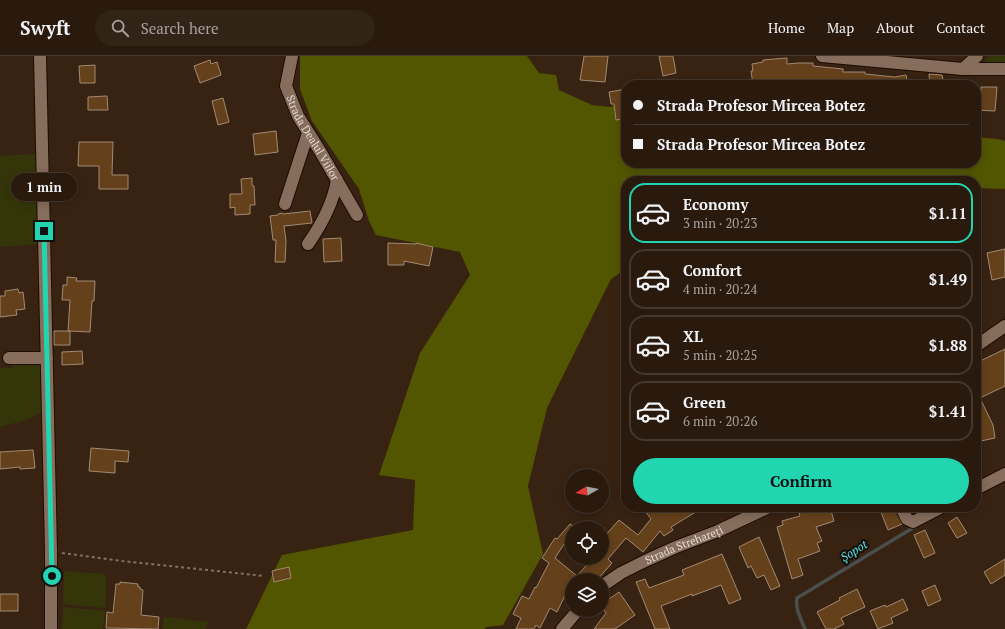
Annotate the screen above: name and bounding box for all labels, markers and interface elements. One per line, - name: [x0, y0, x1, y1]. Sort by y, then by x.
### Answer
- search box: [95, 10, 375, 46]
- text: Swyft: [20, 15, 71, 40]
- icon: search: [109, 17, 131, 39]
- text: Search here: [141, 18, 219, 38]
- text: Home: [768, 18, 805, 37]
- text: Map: [827, 18, 854, 37]
- text: About: [876, 18, 914, 37]
- text: Contact: [936, 18, 985, 37]
- street label: Strada Dealul Viilor: [283, 93, 343, 184]
- text: Strada Profesor Mircea Botez: [657, 95, 865, 115]
- text: Strada Profesor Mircea Botez: [657, 134, 865, 154]
- callout: 1 min: [11, 173, 77, 201]
- text: 1 min: [26, 178, 62, 196]
- text: Economy: [683, 194, 748, 214]
- icon: car: [635, 195, 671, 231]
- text: $1.11: [929, 203, 967, 223]
- text: 3 min · 20:23: [683, 214, 757, 232]
- route end: [35, 222, 53, 240]
- text: Comfort: [683, 260, 742, 280]
- icon: car: [635, 261, 671, 297]
- text: $1.49: [929, 269, 967, 289]
- text: 4 min · 20:24: [683, 280, 757, 298]
- text: XL: [683, 326, 703, 346]
- icon: car: [635, 327, 671, 363]
- text: $1.88: [929, 335, 967, 355]
- text: 5 min · 20:25: [683, 346, 757, 364]
- text: Green: [683, 392, 726, 412]
- icon: car: [635, 393, 671, 429]
- text: $1.41: [929, 401, 967, 421]
- text: 6 min · 20:26: [683, 412, 757, 430]
- button: Confirm: [633, 458, 969, 504]
- north arrow: [565, 469, 609, 513]
- map controls: [565, 469, 609, 617]
- button: locate: [565, 521, 609, 565]
- street label: Strada Strehareți: [643, 523, 725, 567]
- water label: Șopot: [837, 536, 871, 565]
- route start: [43, 567, 61, 585]
- button: layers: [565, 573, 609, 617]

